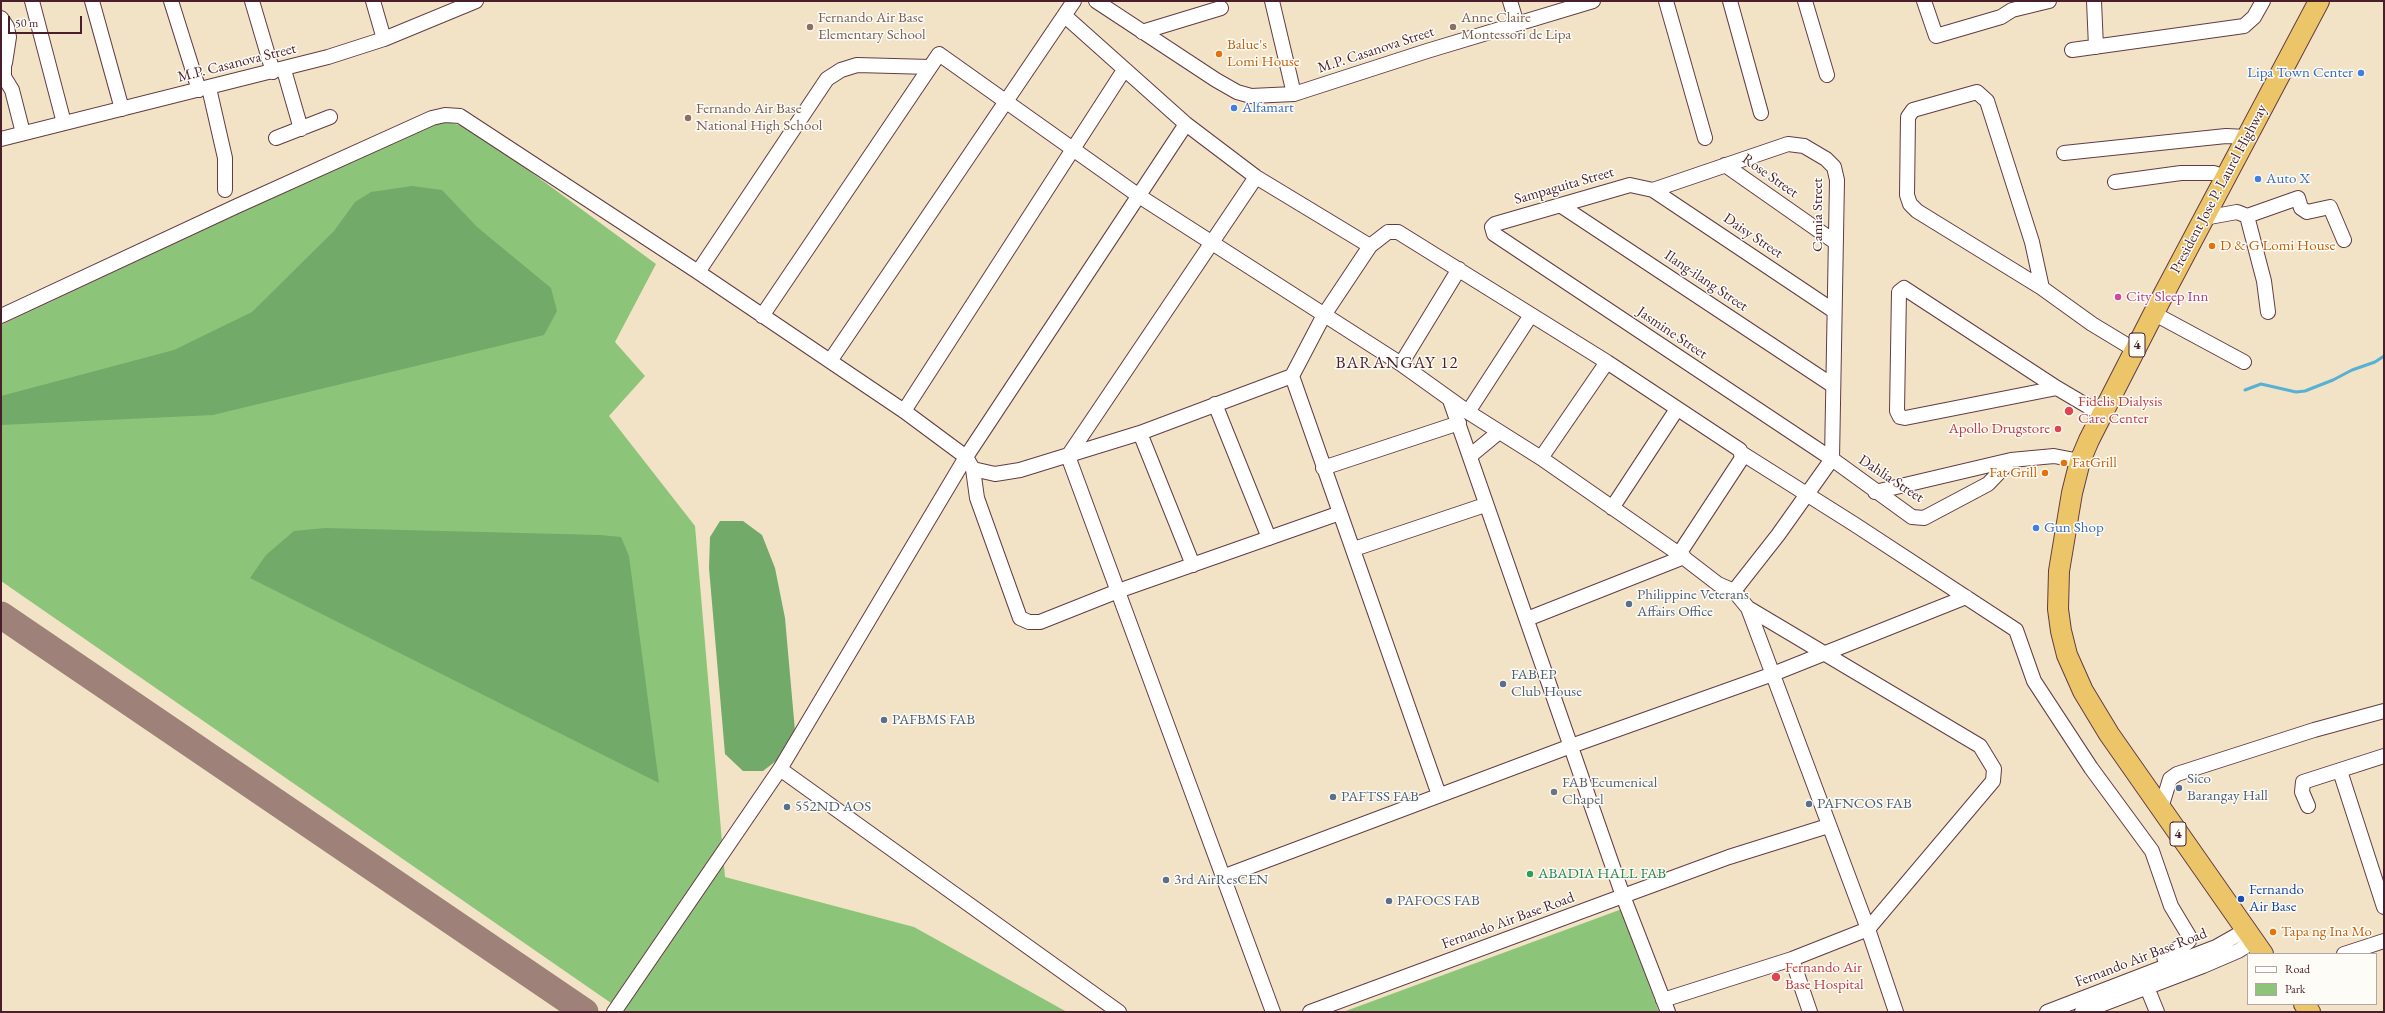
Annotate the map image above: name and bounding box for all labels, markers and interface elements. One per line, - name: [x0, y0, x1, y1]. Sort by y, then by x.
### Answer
- scale bar: [10, 8, 84, 34]
- place label: Fernando Air Base Elementary School: [818, 9, 926, 44]
- place label: Anne Claire Montessori de Lipa: [1461, 9, 1571, 44]
- text: 50 m: [15, 15, 38, 31]
- marker: Fernando Air Base Elementary School: [805, 22, 815, 32]
- marker: Anne Claire Montessori de Lipa: [1448, 22, 1458, 32]
- street label: M.P. Casanova Street: [1315, 23, 1437, 77]
- place label: Balue's Lomi House: [1227, 36, 1300, 71]
- street label: M.P. Casanova Street: [176, 40, 298, 86]
- marker: Balue's Lomi House: [1214, 49, 1224, 59]
- place label: Lipa Town Center: [2247, 64, 2353, 82]
- marker: Lipa Town Center: [2356, 68, 2366, 78]
- place label: Alfamart: [1242, 99, 1294, 117]
- place label: Fernando Air Base National High School: [696, 100, 822, 135]
- street label: President Jose P. Laurel Highway: [2167, 101, 2271, 277]
- marker: Alfamart: [1229, 103, 1239, 113]
- marker: Fernando Air Base National High School: [683, 113, 693, 123]
- street label: Rose Street: [1738, 150, 1802, 202]
- street label: Sampaguita Street: [1512, 163, 1616, 209]
- place label: Auto X: [2266, 170, 2310, 188]
- marker: Auto X: [2253, 174, 2263, 184]
- street label: Camia Street: [1809, 178, 1827, 252]
- street label: Daisy Street: [1720, 209, 1786, 263]
- place label: D & G Lomi House: [2220, 237, 2335, 255]
- marker: D & G Lomi House: [2207, 241, 2217, 251]
- street label: Ilang-ilang Street: [1661, 246, 1751, 316]
- place label: City Sleep Inn: [2126, 288, 2208, 306]
- marker: City Sleep Inn: [2113, 292, 2123, 302]
- street label: Jasmine Street: [1633, 303, 1711, 363]
- road number: 4: [2129, 333, 2145, 357]
- district label: BARANGAY 12: [1335, 353, 1459, 373]
- place label: Fidelis Dialysis Care Center: [2078, 393, 2162, 428]
- marker: Fidelis Dialysis Care Center: [2063, 405, 2075, 417]
- place label: Apollo Drugstore: [1948, 420, 2050, 438]
- marker: Apollo Drugstore: [2053, 424, 2063, 434]
- street label: Dahlia Street: [1855, 451, 1927, 507]
- place label: FatGrill: [2072, 454, 2117, 472]
- marker: FatGrill: [2059, 458, 2069, 468]
- place label: Fat Grill: [1989, 464, 2037, 482]
- marker: Fat Grill: [2040, 468, 2050, 478]
- place label: Gun Shop: [2044, 519, 2104, 537]
- marker: Gun Shop: [2031, 523, 2041, 533]
- place label: Philippine Veterans Affairs Office: [1637, 586, 1749, 621]
- marker: Philippine Veterans Affairs Office: [1624, 599, 1634, 609]
- place label: FAB EP Club House: [1511, 666, 1582, 701]
- marker: FAB EP Club House: [1498, 679, 1508, 689]
- place label: PAFBMS FAB: [892, 711, 975, 729]
- marker: PAFBMS FAB: [879, 715, 889, 725]
- place label: Sico Barangay Hall: [2187, 770, 2268, 805]
- place label: FAB Ecumenical Chapel: [1562, 774, 1657, 809]
- marker: Sico Barangay Hall: [2174, 783, 2184, 793]
- marker: FAB Ecumenical Chapel: [1549, 787, 1559, 797]
- place label: PAFTSS FAB: [1341, 788, 1419, 806]
- marker: PAFTSS FAB: [1328, 792, 1338, 802]
- place label: PAFNCOS FAB: [1817, 795, 1912, 813]
- place label: 552ND AOS: [795, 798, 871, 816]
- marker: PAFNCOS FAB: [1804, 799, 1814, 809]
- marker: 552ND AOS: [782, 802, 792, 812]
- road number: 4: [2170, 822, 2186, 846]
- place label: ABADIA HALL FAB: [1538, 865, 1666, 883]
- marker: ABADIA HALL FAB: [1525, 869, 1535, 879]
- place label: 3rd AirResCEN: [1174, 871, 1268, 889]
- marker: 3rd AirResCEN: [1161, 875, 1171, 885]
- place label: Fernando Air Base: [2249, 881, 2304, 916]
- street label: Fernando Air Base Road: [1439, 889, 1577, 953]
- place label: PAFOCS FAB: [1397, 892, 1480, 910]
- marker: Fernando Air Base: [2236, 894, 2246, 904]
- marker: PAFOCS FAB: [1384, 896, 1394, 906]
- place label: Tapa ng Ina Mo: [2281, 923, 2372, 941]
- street label: Fernando Air Base Road: [2072, 925, 2210, 991]
- marker: Tapa ng Ina Mo: [2268, 927, 2278, 937]
- legend: [2247, 953, 2377, 1005]
- place label: Fernando Air Base Hospital: [1785, 959, 1864, 994]
- text: Road: [2285, 961, 2310, 977]
- marker: Fernando Air Base Hospital: [1770, 971, 1782, 983]
- text: Park: [2285, 981, 2305, 997]

